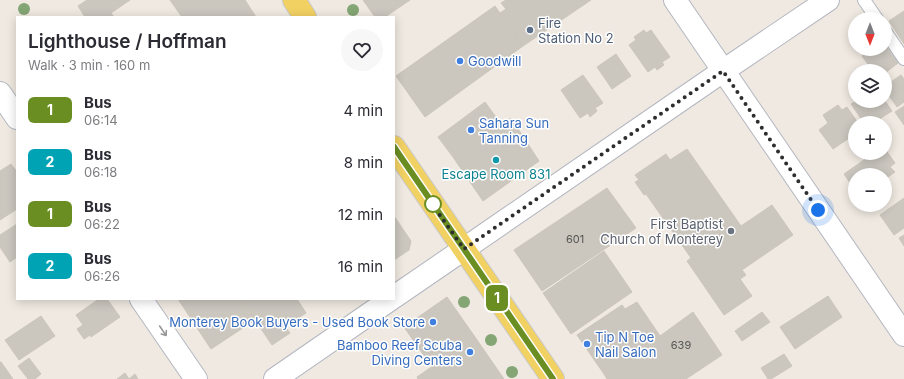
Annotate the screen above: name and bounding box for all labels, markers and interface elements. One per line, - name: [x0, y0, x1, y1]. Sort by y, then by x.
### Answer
- north arrow: [848, 12, 892, 56]
- map controls: [848, 12, 892, 212]
- place label: Fire Station No 2: [538, 15, 614, 46]
- marker: Fire Station No 2: [525, 25, 535, 35]
- button: heart: [341, 29, 383, 71]
- text: Lighthouse / Hoffman: [28, 30, 227, 53]
- place label: Goodwill: [468, 53, 521, 69]
- marker: Goodwill: [455, 56, 465, 66]
- text: Walk · 3 min · 160 m: [28, 57, 150, 73]
- button: layers: [848, 64, 892, 108]
- text: Bus: [84, 93, 112, 112]
- text: 1: [47, 101, 53, 118]
- text: 4 min: [343, 101, 383, 120]
- text: 06:14: [84, 112, 118, 128]
- place label: Sahara Sun Tanning: [479, 115, 549, 146]
- button: +: [848, 116, 892, 160]
- marker: Sahara Sun Tanning: [466, 125, 476, 135]
- text: Bus: [84, 145, 112, 164]
- text: 2: [46, 153, 54, 170]
- text: 8 min: [344, 153, 383, 172]
- marker: Escape Room 831: [491, 155, 501, 165]
- text: 06:18: [84, 164, 117, 180]
- place label: Escape Room 831: [442, 166, 550, 182]
- button: −: [848, 168, 892, 212]
- unlabelled marker: [424, 195, 442, 213]
- text: Bus: [84, 197, 112, 216]
- your location: [808, 200, 828, 220]
- text: 1: [47, 205, 53, 222]
- text: 12 min: [338, 205, 383, 224]
- text: 06:22: [84, 216, 120, 232]
- place label: First Baptist Church of Monterey: [600, 216, 723, 247]
- marker: First Baptist Church of Monterey: [726, 226, 736, 236]
- house number: 601: [566, 232, 584, 246]
- text: Bus: [84, 249, 112, 268]
- text: 2: [46, 257, 54, 274]
- text: 16 min: [338, 257, 383, 276]
- text: 06:26: [84, 268, 120, 284]
- line badge: 1: [484, 285, 510, 311]
- text: 1: [494, 289, 500, 306]
- place label: Monterey Book Buyers - Used Book Store: [169, 314, 425, 330]
- marker: Monterey Book Buyers - Used Book Store: [428, 317, 438, 327]
- one-way arrow: [159, 325, 167, 336]
- place label: Tip N Toe Nail Salon: [595, 329, 656, 360]
- place label: Bamboo Reef Scuba Diving Centers: [337, 337, 462, 368]
- house number: 639: [671, 338, 691, 352]
- marker: Tip N Toe Nail Salon: [582, 339, 592, 349]
- marker: Bamboo Reef Scuba Diving Centers: [465, 347, 475, 357]

